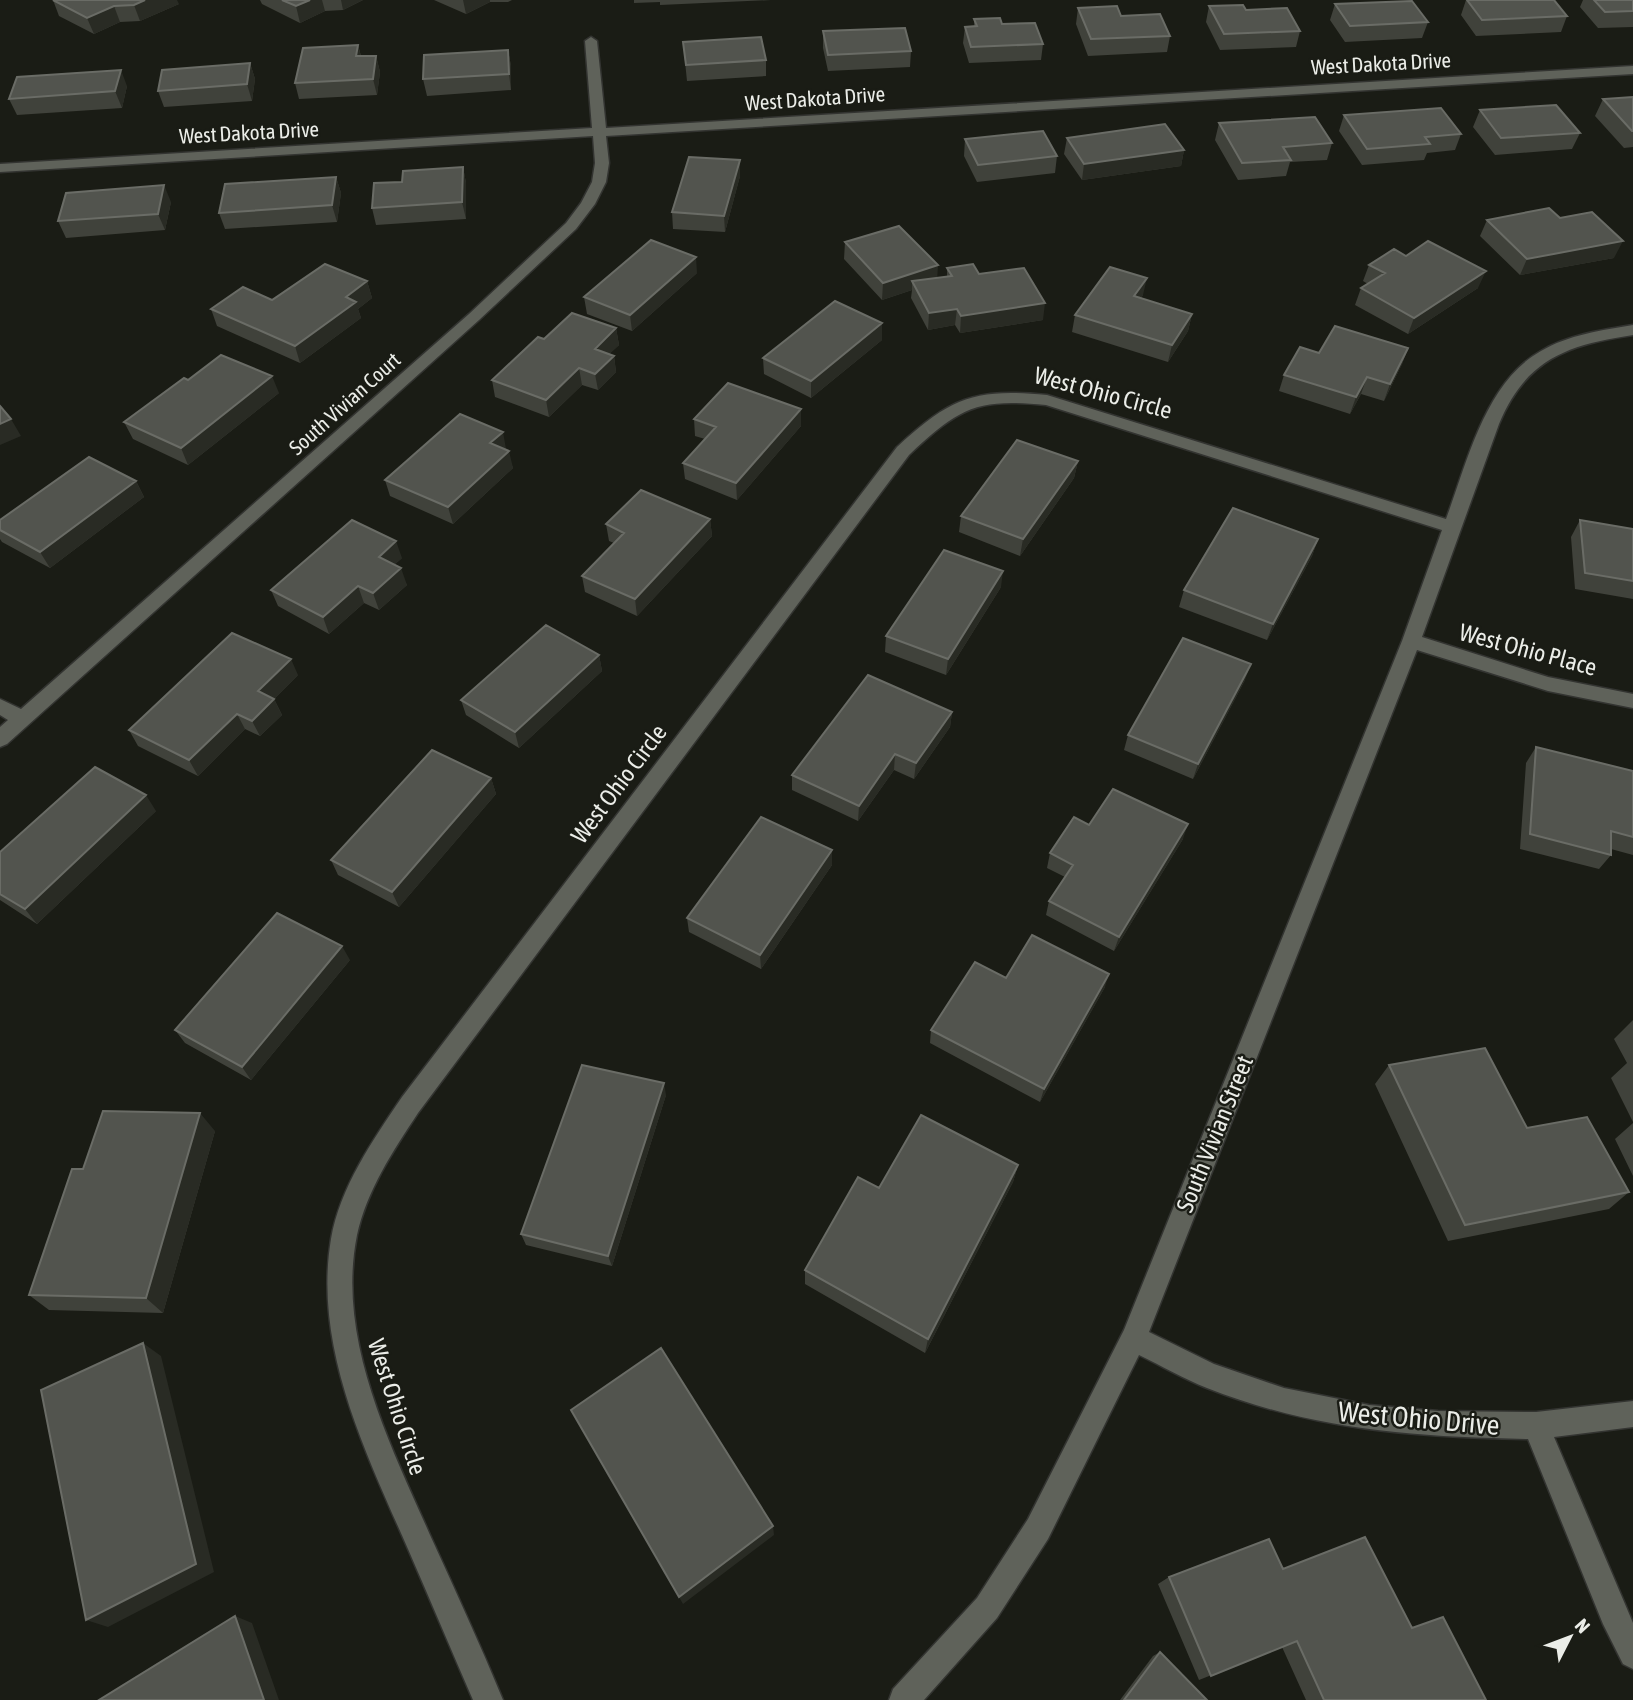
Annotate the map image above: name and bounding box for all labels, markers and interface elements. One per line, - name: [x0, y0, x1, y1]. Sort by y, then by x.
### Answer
- street label: West Dakota Drive: [1310, 47, 1452, 79]
- street label: West Dakota Drive: [744, 81, 886, 115]
- street label: West Dakota Drive: [178, 116, 320, 148]
- street label: South Vivian Court: [284, 347, 405, 459]
- street label: West Ohio Circle: [1031, 361, 1175, 424]
- street label: West Ohio Place: [1457, 618, 1600, 681]
- street label: West Ohio Circle: [565, 719, 672, 848]
- street label: South Vivian Street: [1171, 1052, 1258, 1216]
- street label: West Ohio Circle: [363, 1335, 432, 1478]
- street label: West Ohio Drive: [1337, 1395, 1501, 1441]
- north arrow: [1535, 1602, 1605, 1672]
- text: N: [1571, 1614, 1595, 1637]

